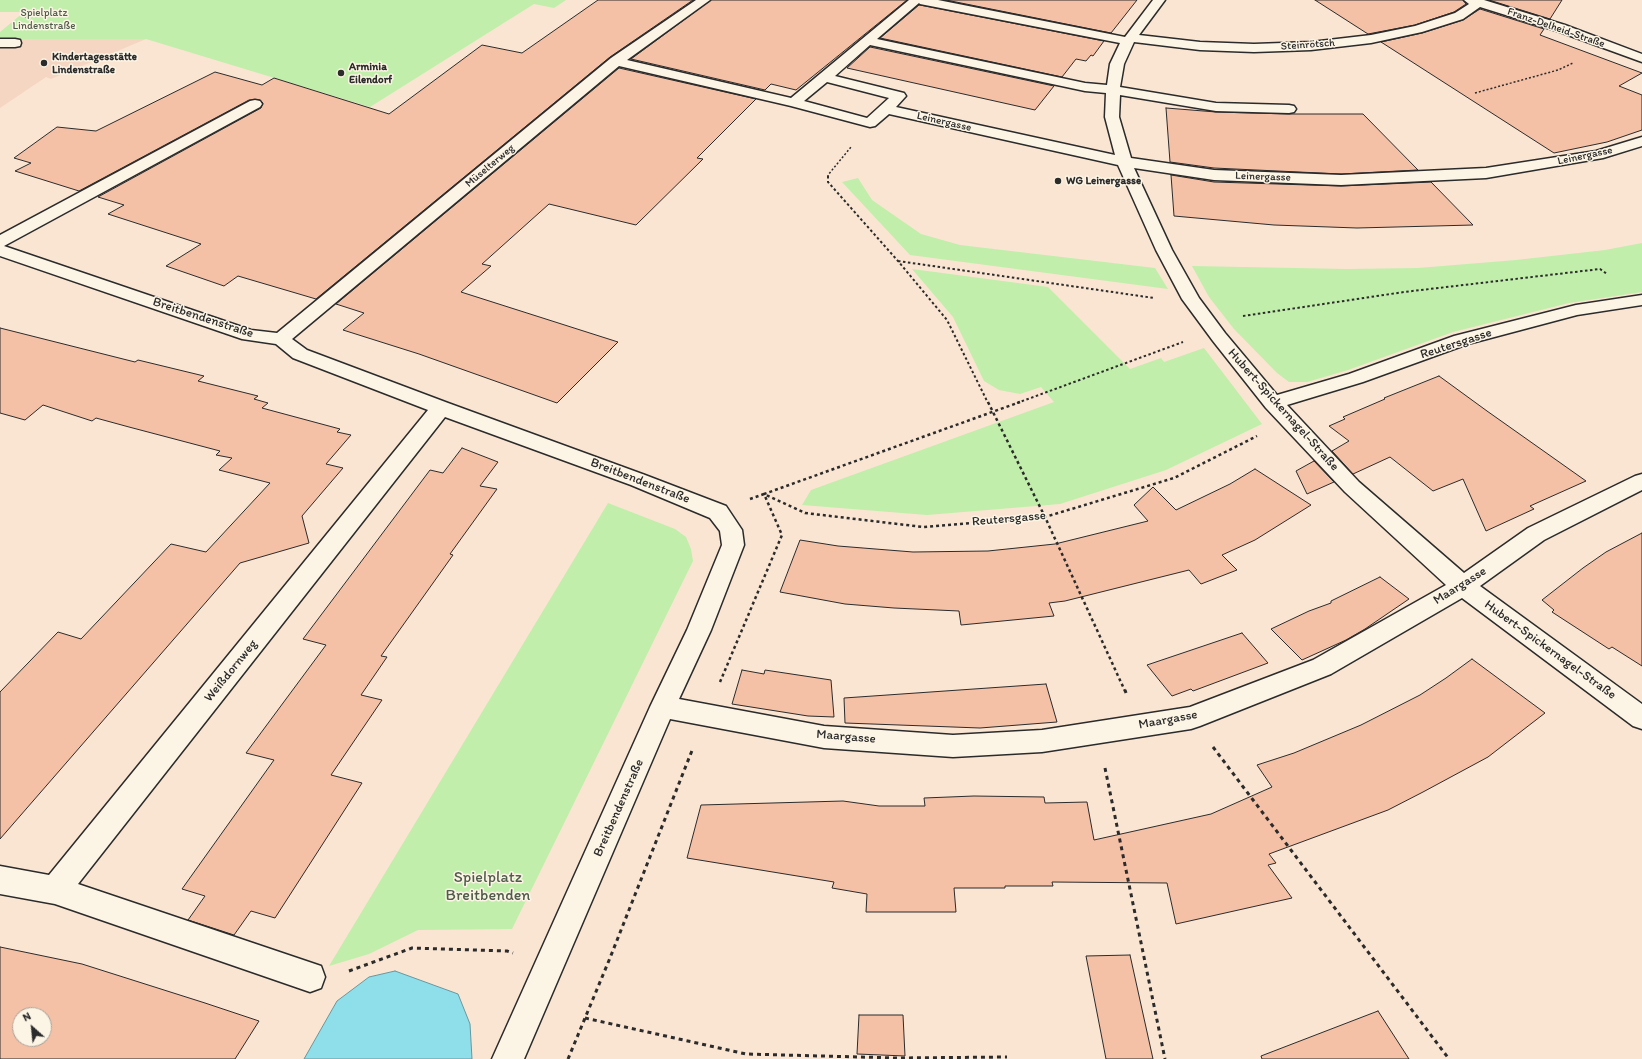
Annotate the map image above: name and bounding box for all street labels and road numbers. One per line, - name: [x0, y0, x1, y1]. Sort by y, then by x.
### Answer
- street label: Franz-Delheid-Straße: [1505, 5, 1607, 51]
- street label: Steinrötsch: [1280, 37, 1336, 53]
- street label: Leinergasse: [915, 109, 973, 135]
- street label: Müselterweg: [463, 142, 517, 190]
- street label: Leinergasse: [1556, 144, 1614, 168]
- street label: Leinergasse: [1235, 169, 1291, 185]
- street label: Breitbendenstraße: [151, 294, 255, 342]
- street label: Reutersgasse: [1418, 325, 1494, 363]
- street label: Hubert-Spickernagel-Straße: [1224, 346, 1342, 474]
- street label: Breitbendenstraße: [588, 455, 692, 507]
- street label: Reutersgasse: [971, 508, 1047, 530]
- street label: Maargasse: [1431, 564, 1489, 608]
- street label: Hubert-Spickernagel-Straße: [1481, 597, 1619, 703]
- street label: Weißdornweg: [201, 637, 261, 705]
- street label: Maargasse: [1137, 707, 1199, 733]
- street label: Maargasse: [816, 727, 876, 747]
- street label: Breitbendenstraße: [590, 757, 648, 859]

